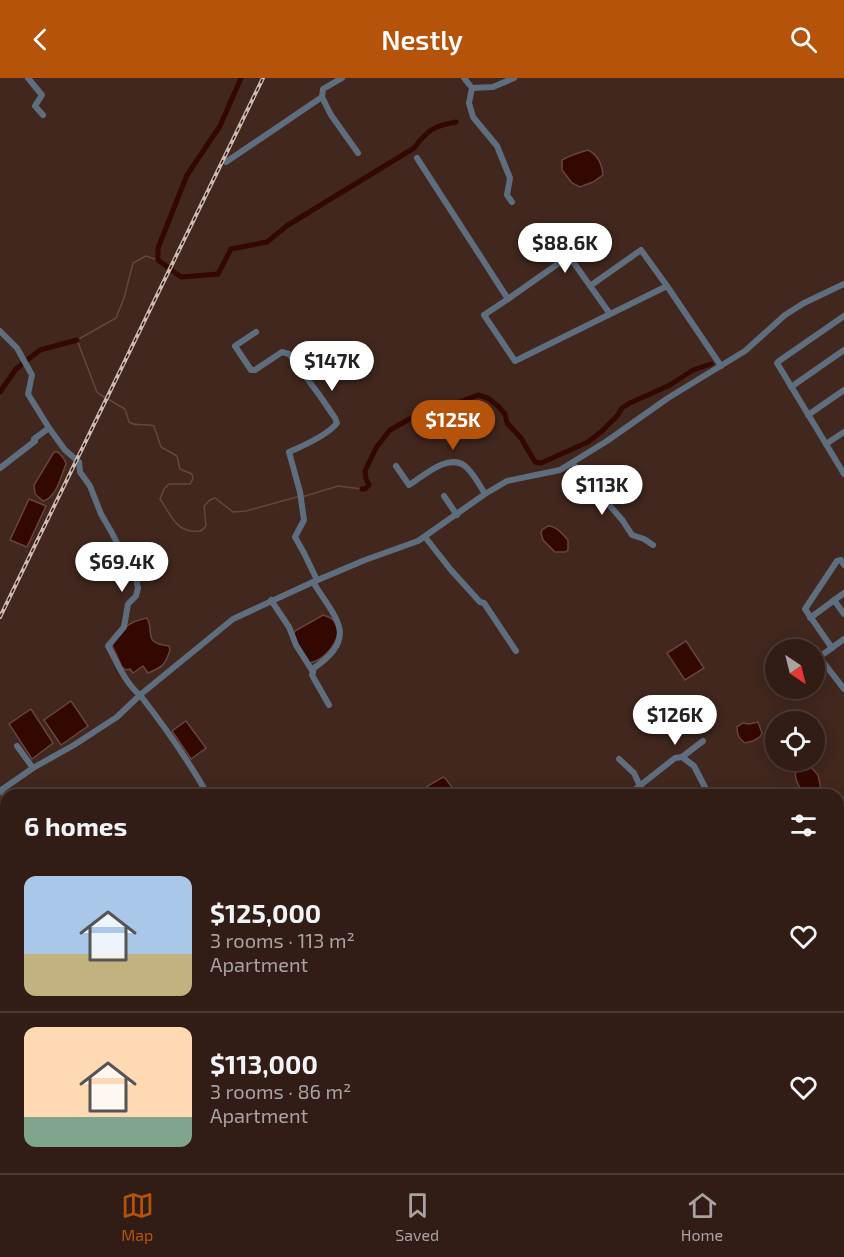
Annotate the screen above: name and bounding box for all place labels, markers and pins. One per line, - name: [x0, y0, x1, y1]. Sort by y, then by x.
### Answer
- pin: $88.6K: [516, 223, 614, 274]
- pin: $147K: [290, 341, 374, 392]
- pin: $125K: [411, 400, 495, 451]
- pin: $113K: [560, 465, 644, 516]
- pin: $69.4K: [73, 542, 171, 593]
- pin: $126K: [633, 695, 717, 746]

